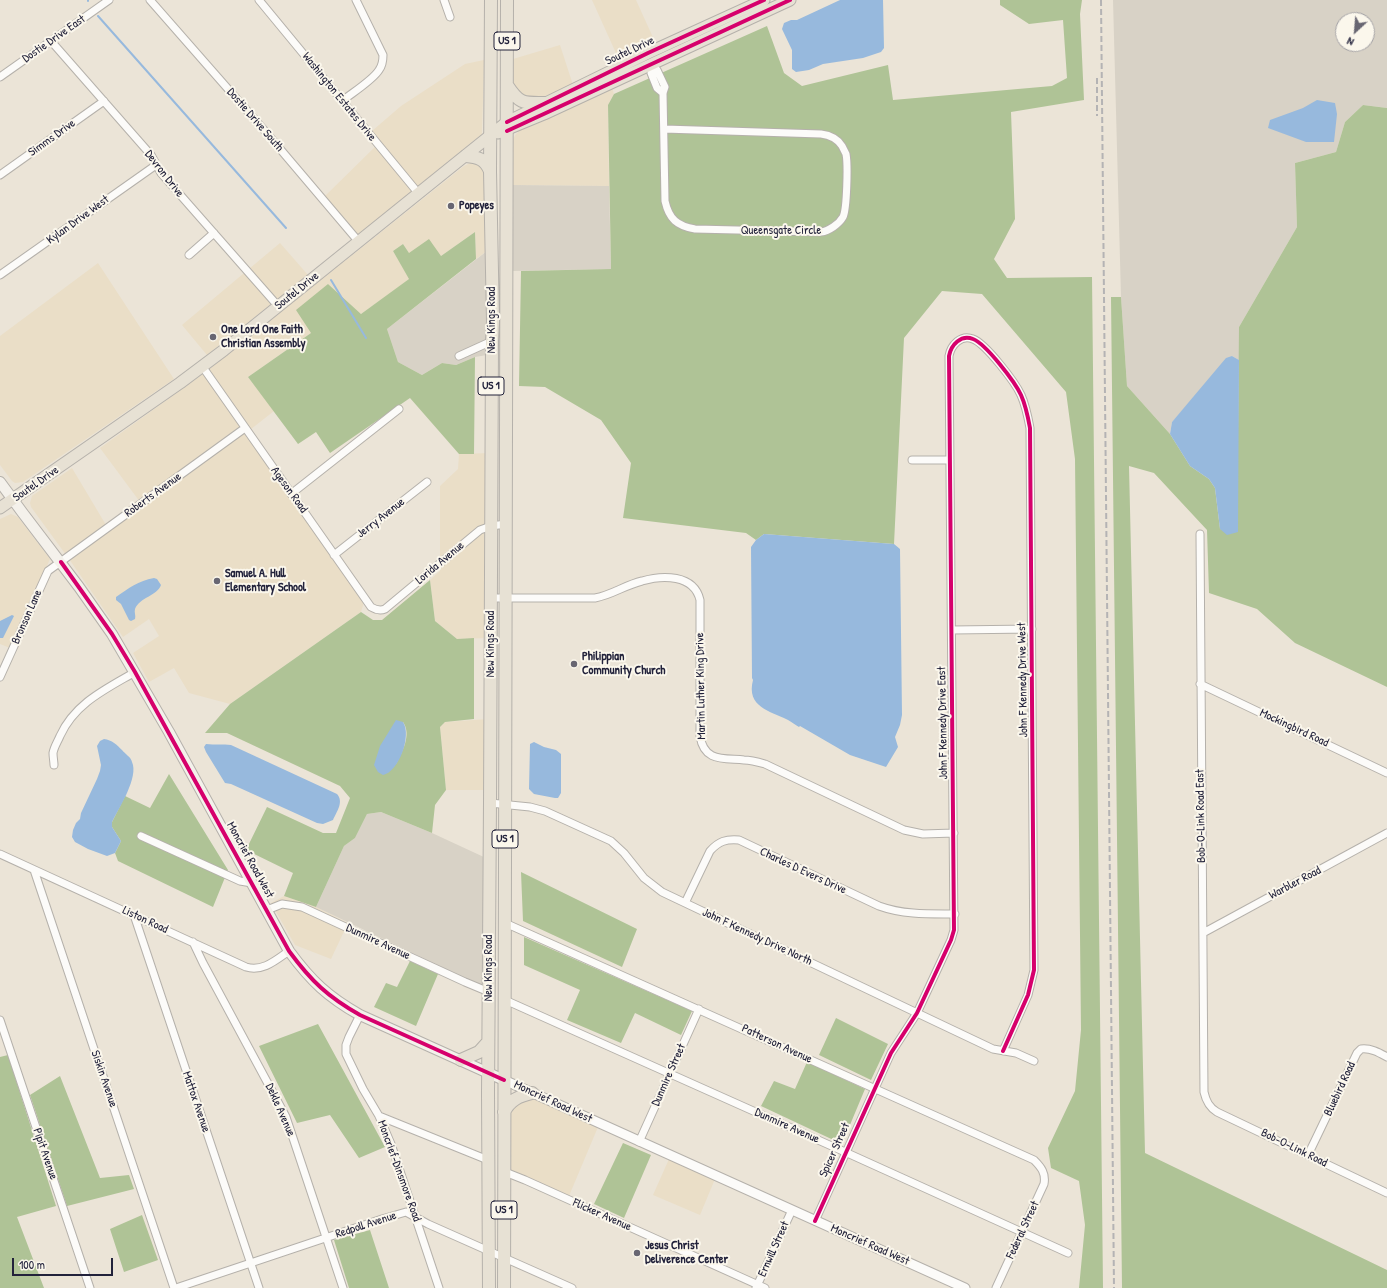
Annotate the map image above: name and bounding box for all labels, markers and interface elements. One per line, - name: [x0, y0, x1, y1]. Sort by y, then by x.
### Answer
- street label: Dostie Drive East: [20, 12, 88, 66]
- north arrow: [1335, 12, 1375, 52]
- road number: US 1: [494, 32, 520, 50]
- street label: Soutel Drive: [603, 33, 657, 69]
- text: N: [1344, 34, 1356, 49]
- street label: Washington Estates Drive: [299, 50, 379, 144]
- street label: Dostie Drive South: [224, 85, 286, 155]
- street label: Simms Drive: [26, 116, 78, 160]
- street label: Devron Drive: [141, 148, 187, 200]
- street label: Kylan Drive West: [44, 193, 112, 247]
- place label: Popeyes: [459, 199, 494, 213]
- marker: Popeyes: [446, 201, 456, 211]
- street label: Queensgate Circle: [741, 224, 821, 238]
- street label: Soutel Drive: [272, 269, 322, 313]
- street label: New Kings Road: [485, 287, 499, 353]
- place label: One Lord One Faith Christian Assembly: [221, 323, 305, 351]
- marker: One Lord One Faith Christian Assembly: [208, 332, 218, 342]
- road number: US 1: [478, 377, 504, 395]
- street label: Soutel Drive: [10, 463, 62, 505]
- street label: Ageson Road: [268, 464, 310, 516]
- street label: Roberts Avenue: [122, 470, 184, 520]
- street label: Jerry Avenue: [354, 495, 408, 541]
- street label: Lorida Avenue: [413, 538, 467, 588]
- place label: Samuel A. Hull Elementary School: [225, 567, 306, 595]
- marker: Samuel A. Hull Elementary School: [212, 576, 222, 586]
- street label: Bronson Lane: [9, 588, 45, 646]
- street label: New Kings Road: [484, 611, 498, 677]
- street label: John F Kennedy Drive West: [1015, 622, 1031, 738]
- street label: Martin Luther King Drive: [693, 632, 709, 740]
- place label: Philippian Community Church: [582, 650, 665, 678]
- marker: Philippian Community Church: [569, 659, 579, 669]
- street label: John F Kennedy Drive East: [935, 666, 951, 780]
- street label: Mockingbird Road: [1257, 706, 1331, 750]
- street label: Bob-O-Link Road East: [1193, 769, 1209, 863]
- street label: Moncrief Road West: [223, 820, 277, 900]
- road number: US 1: [492, 830, 518, 848]
- street label: Charles D Evers Drive: [757, 845, 849, 897]
- street label: Warbler Road: [1267, 863, 1323, 903]
- street label: Liston Road: [120, 903, 170, 937]
- street label: John F Kennedy Drive North: [700, 905, 814, 969]
- street label: Dunmire Avenue: [344, 921, 412, 963]
- street label: New Kings Road: [482, 935, 496, 1001]
- street label: Patterson Avenue: [739, 1021, 815, 1067]
- street label: Dunmire Street: [649, 1042, 689, 1108]
- street label: Siskin Avenue: [88, 1049, 120, 1109]
- street label: Bluebird Road: [1321, 1060, 1359, 1118]
- street label: Mattox Avenue: [179, 1070, 213, 1134]
- street label: Moncrief Road West: [512, 1078, 594, 1126]
- street label: Dekle Avenue: [262, 1081, 298, 1139]
- street label: Dunmire Avenue: [752, 1105, 822, 1147]
- street label: Moncrief-Dinsmore Road: [374, 1118, 424, 1224]
- street label: Spicer Street: [817, 1121, 853, 1179]
- street label: Pipit Avenue: [29, 1126, 61, 1182]
- street label: Bob-O-Link Road: [1258, 1126, 1330, 1170]
- street label: Flicker Avenue: [570, 1196, 634, 1234]
- street label: Federal Street: [1003, 1199, 1043, 1261]
- road number: US 1: [491, 1201, 517, 1219]
- street label: Redpoll Avenue: [334, 1208, 398, 1242]
- street label: Ernwill Street: [755, 1219, 793, 1279]
- street label: Moncrief Road West: [828, 1221, 912, 1269]
- place label: Jesus Christ Deliverence Center: [645, 1239, 728, 1267]
- marker: Jesus Christ Deliverence Center: [632, 1248, 642, 1258]
- scale bar: [14, 1250, 115, 1276]
- text: 100 m: [19, 1256, 45, 1273]

